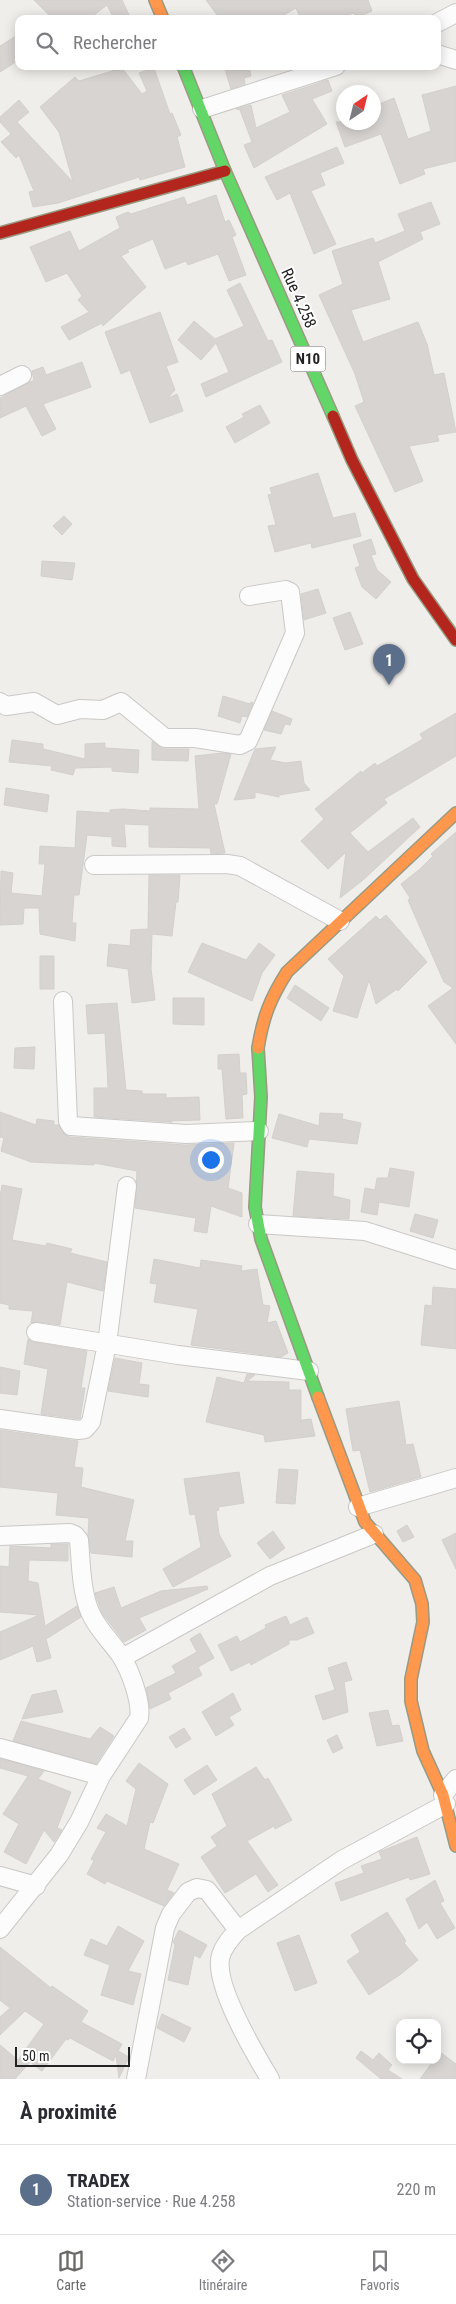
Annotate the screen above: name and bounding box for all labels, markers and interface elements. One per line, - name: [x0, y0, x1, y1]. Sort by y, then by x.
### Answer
- search box: [15, 15, 441, 70]
- icon: search: [33, 29, 61, 57]
- text: Rechercher: [73, 31, 157, 54]
- north arrow: [336, 85, 381, 130]
- street label: Rue 4.258: [277, 265, 321, 331]
- road number: N10: [290, 346, 326, 372]
- pin: 1: [373, 644, 405, 685]
- your location: [198, 1147, 224, 1173]
- map controls: [396, 2019, 441, 2064]
- button: locate: [396, 2019, 441, 2064]
- scale bar: [15, 2044, 130, 2067]
- text: 50 m: [22, 2048, 50, 2064]
- text: À proximité: [20, 2100, 117, 2124]
- text: TRADEX: [67, 2169, 130, 2192]
- text: 1: [32, 2180, 40, 2199]
- text: 220 m: [397, 2180, 436, 2199]
- text: Station-service · Rue 4.258: [67, 2192, 236, 2211]
- tab: Carte: [56, 2247, 86, 2293]
- tab: Itinéraire: [199, 2247, 247, 2293]
- tab: Favoris: [360, 2247, 400, 2293]

